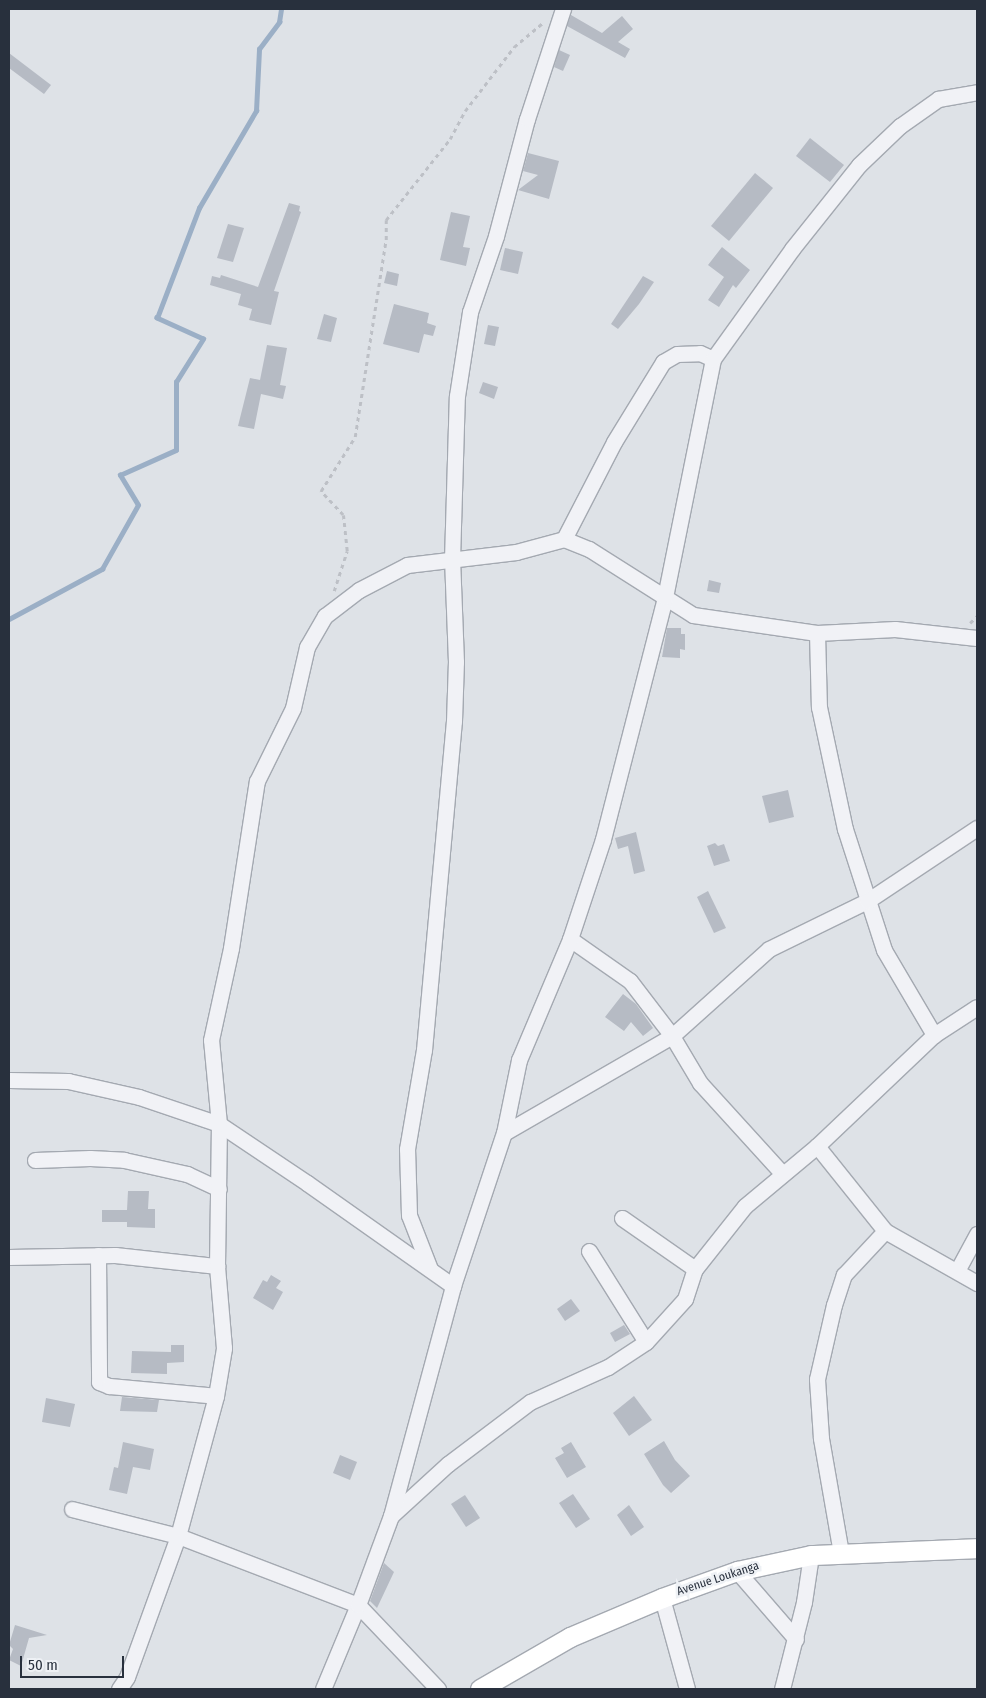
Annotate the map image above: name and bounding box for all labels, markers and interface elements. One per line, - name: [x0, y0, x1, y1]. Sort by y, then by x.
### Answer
- street label: Avenue Loukanga: [675, 1559, 761, 1599]
- scale bar: [22, 1646, 126, 1678]
- text: 50 m: [28, 1656, 58, 1674]

